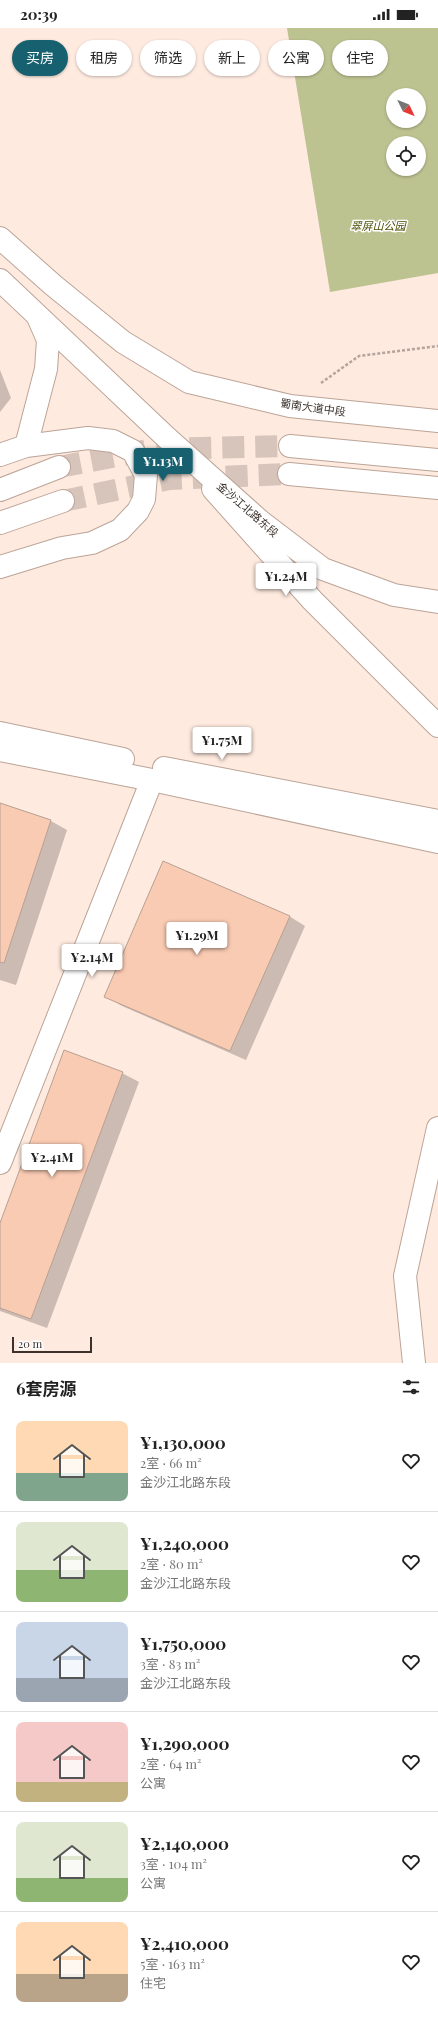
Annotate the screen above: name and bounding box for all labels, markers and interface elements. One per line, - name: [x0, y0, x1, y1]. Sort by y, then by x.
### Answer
- text: 20:39: [20, 4, 58, 24]
- chip: 买房: [12, 40, 68, 76]
- chip: 租房: [76, 40, 132, 76]
- chip: 筛选: [140, 40, 196, 76]
- chip: 新上: [204, 40, 260, 76]
- chip: 公寓: [268, 40, 324, 76]
- chip: 住宅: [332, 40, 388, 76]
- north arrow: [386, 88, 426, 128]
- map controls: [386, 88, 426, 176]
- button: locate: [386, 136, 426, 176]
- park label: 翠屏山公园: [351, 218, 407, 233]
- street label: 蜀南大道中段: [279, 395, 347, 419]
- pin: ¥1.13M: [130, 448, 196, 482]
- text: ¥1.13M: [143, 452, 183, 469]
- street label: 金沙江北路东段: [214, 478, 282, 540]
- pin: ¥1.24M: [253, 563, 319, 597]
- text: ¥1.24M: [264, 567, 308, 584]
- pin: ¥1.75M: [189, 727, 255, 761]
- text: ¥1.75M: [202, 731, 242, 748]
- pin: ¥1.29M: [164, 922, 230, 956]
- text: ¥1.29M: [175, 926, 219, 943]
- pin: ¥2.14M: [59, 944, 125, 978]
- text: ¥2.14M: [70, 948, 114, 965]
- pin: ¥2.41M: [19, 1144, 85, 1178]
- text: ¥2.41M: [30, 1148, 74, 1165]
- scale bar: [12, 1335, 92, 1354]
- text: 20 m: [18, 1336, 42, 1351]
- icon: filters: [400, 1376, 422, 1398]
- text: 6套房源: [16, 1377, 77, 1399]
- text: ¥1,130,000: [140, 1431, 226, 1453]
- icon: home: [48, 1437, 96, 1485]
- icon: heart: [400, 1450, 422, 1472]
- text: 2室 · 66 m²: [140, 1454, 202, 1471]
- text: 金沙江北路东段: [140, 1473, 231, 1490]
- text: ¥1,240,000: [140, 1532, 229, 1554]
- icon: home: [48, 1538, 96, 1586]
- icon: heart: [400, 1551, 422, 1573]
- text: 2室 · 80 m²: [140, 1555, 203, 1572]
- text: 金沙江北路东段: [140, 1574, 231, 1591]
- text: ¥1,750,000: [140, 1632, 226, 1654]
- icon: home: [48, 1638, 96, 1686]
- icon: heart: [400, 1651, 422, 1673]
- text: 3室 · 83 m²: [140, 1655, 200, 1672]
- text: 金沙江北路东段: [140, 1674, 231, 1691]
- text: ¥1,290,000: [140, 1732, 229, 1754]
- icon: home: [48, 1738, 96, 1786]
- icon: heart: [400, 1751, 422, 1773]
- text: 2室 · 64 m²: [140, 1755, 201, 1772]
- text: 公寓: [140, 1774, 166, 1791]
- text: ¥2,140,000: [140, 1832, 229, 1854]
- icon: home: [48, 1838, 96, 1886]
- icon: heart: [400, 1851, 422, 1873]
- text: 3室 · 104 m²: [140, 1855, 207, 1872]
- text: 公寓: [140, 1874, 166, 1891]
- text: ¥2,410,000: [140, 1932, 229, 1954]
- icon: home: [48, 1938, 96, 1986]
- icon: heart: [400, 1951, 422, 1973]
- text: 5室 · 163 m²: [140, 1955, 205, 1972]
- text: 住宅: [140, 1974, 166, 1991]

